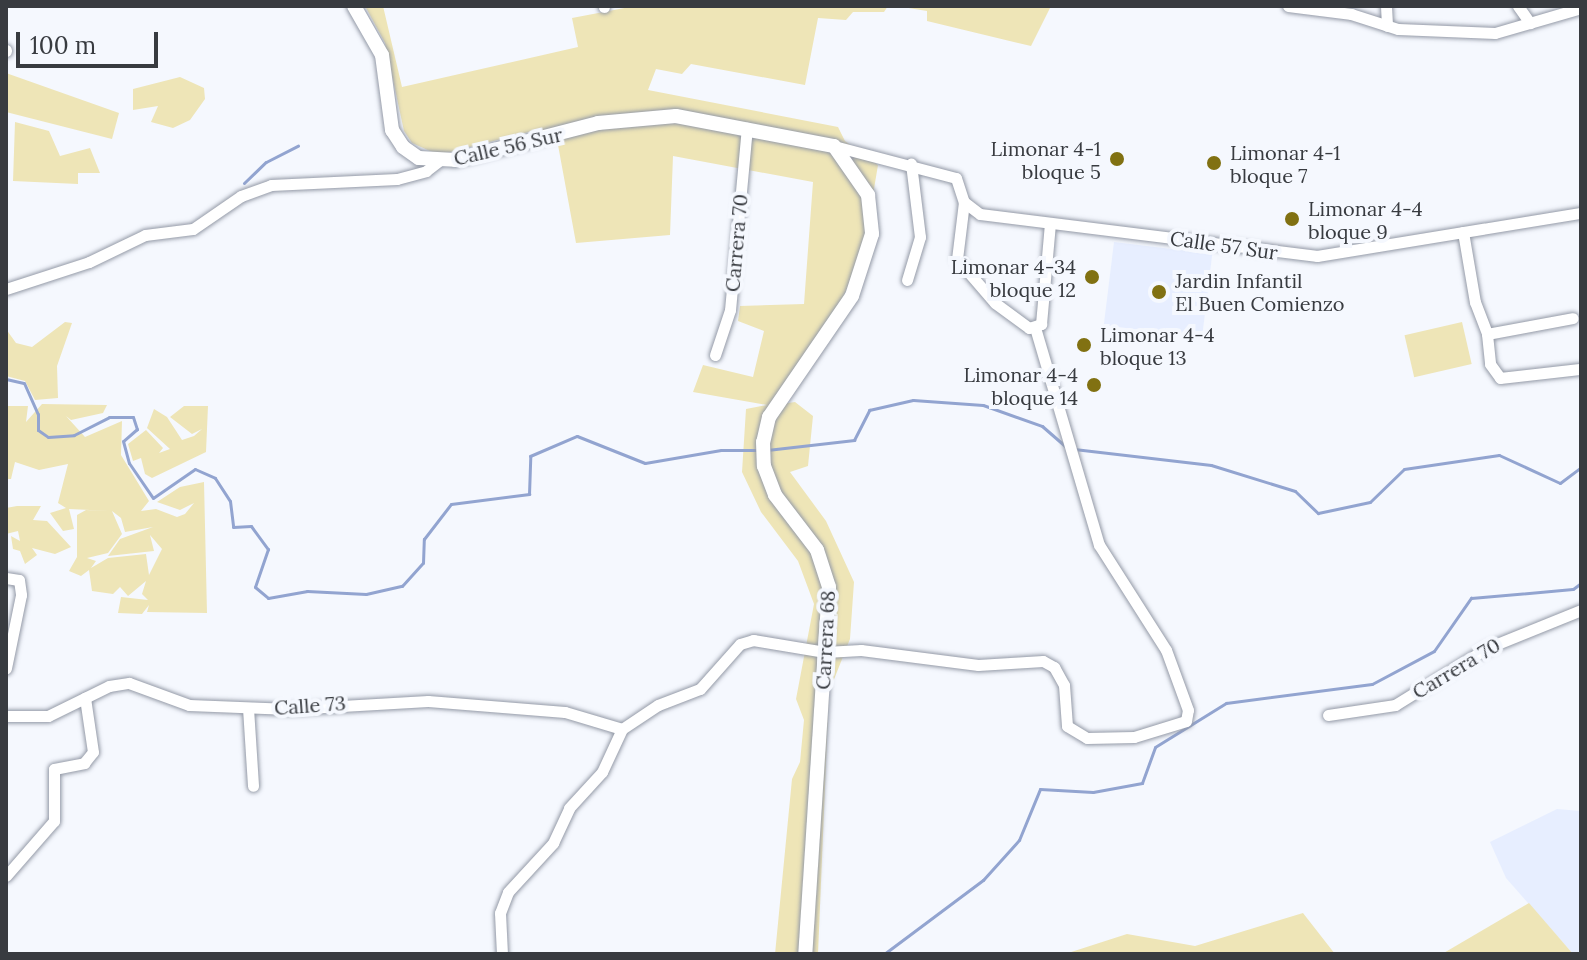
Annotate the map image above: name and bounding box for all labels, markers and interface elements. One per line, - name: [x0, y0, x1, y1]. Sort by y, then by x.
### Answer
- scale bar: [20, 16, 162, 66]
- text: 100 m: [30, 30, 96, 61]
- street label: Calle 56 Sur: [451, 122, 565, 170]
- place label: Limonar 4-1 bloque 5: [990, 136, 1101, 183]
- place label: Limonar 4-1 bloque 7: [1230, 140, 1341, 187]
- marker: Limonar 4-1 bloque 5: [1108, 150, 1126, 168]
- marker: Limonar 4-1 bloque 7: [1205, 154, 1223, 172]
- street label: Carrera 70: [720, 193, 752, 293]
- place label: Limonar 4-4 bloque 9: [1308, 196, 1423, 243]
- marker: Limonar 4-4 bloque 9: [1283, 210, 1301, 228]
- street label: Calle 57 Sur: [1169, 226, 1279, 264]
- place label: Limonar 4-34 bloque 12: [951, 254, 1076, 301]
- marker: Limonar 4-34 bloque 12: [1083, 268, 1101, 286]
- place label: Jardin Infantil El Buen Comienzo: [1175, 268, 1345, 315]
- marker: Jardin Infantil El Buen Comienzo: [1150, 283, 1168, 301]
- place label: Limonar 4-4 bloque 13: [1100, 322, 1215, 369]
- marker: Limonar 4-4 bloque 13: [1075, 336, 1093, 354]
- place label: Limonar 4-4 bloque 14: [963, 362, 1078, 409]
- marker: Limonar 4-4 bloque 14: [1085, 376, 1103, 394]
- street label: Carrera 68: [810, 590, 840, 690]
- street label: Carrera 70: [1408, 632, 1504, 704]
- street label: Calle 73: [273, 691, 347, 719]

